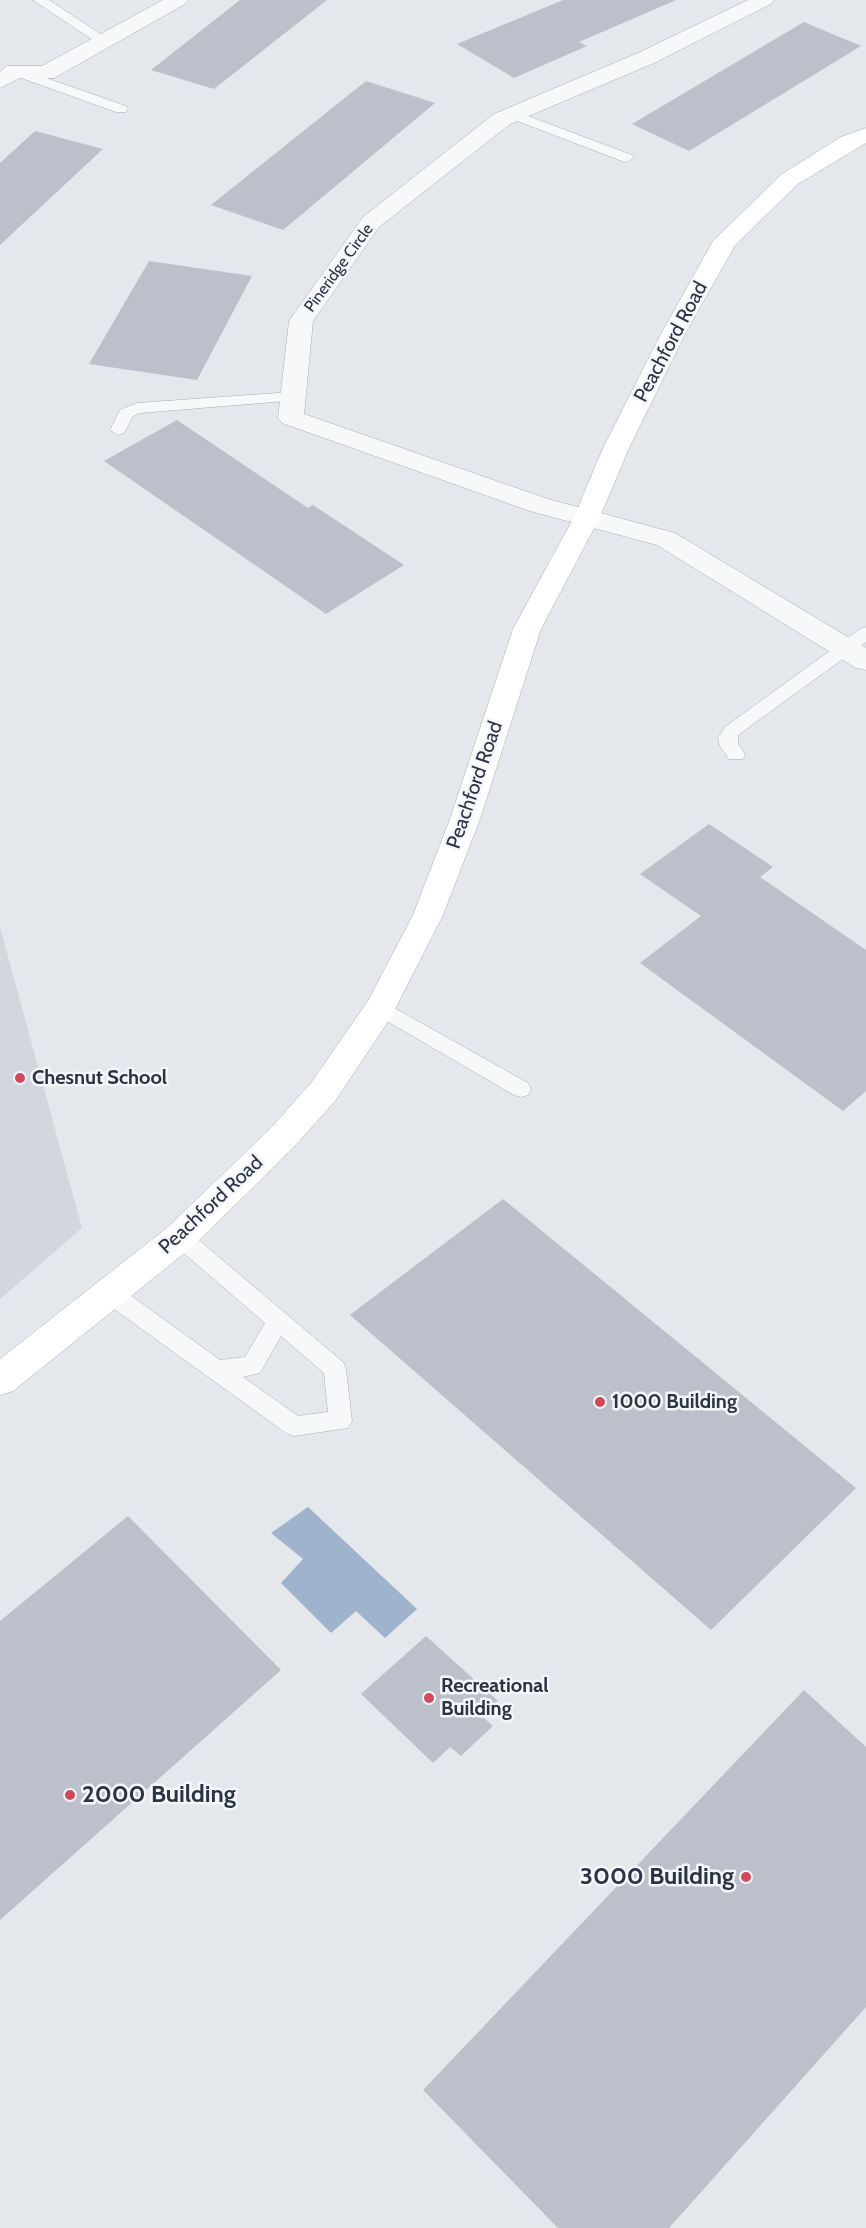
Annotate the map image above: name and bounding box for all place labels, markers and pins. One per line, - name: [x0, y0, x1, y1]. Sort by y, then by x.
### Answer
- place label: Chesnut School: [32, 1066, 167, 1090]
- marker: Chesnut School: [13, 1071, 27, 1085]
- place label: 1000 Building: [612, 1390, 737, 1414]
- marker: 1000 Building: [593, 1395, 607, 1409]
- place label: Recreational Building: [441, 1674, 548, 1721]
- marker: Recreational Building: [422, 1691, 436, 1705]
- place label: 2000 Building: [82, 1781, 236, 1809]
- marker: 2000 Building: [63, 1788, 77, 1802]
- place label: 3000 Building: [580, 1863, 734, 1891]
- marker: 3000 Building: [739, 1870, 753, 1884]

